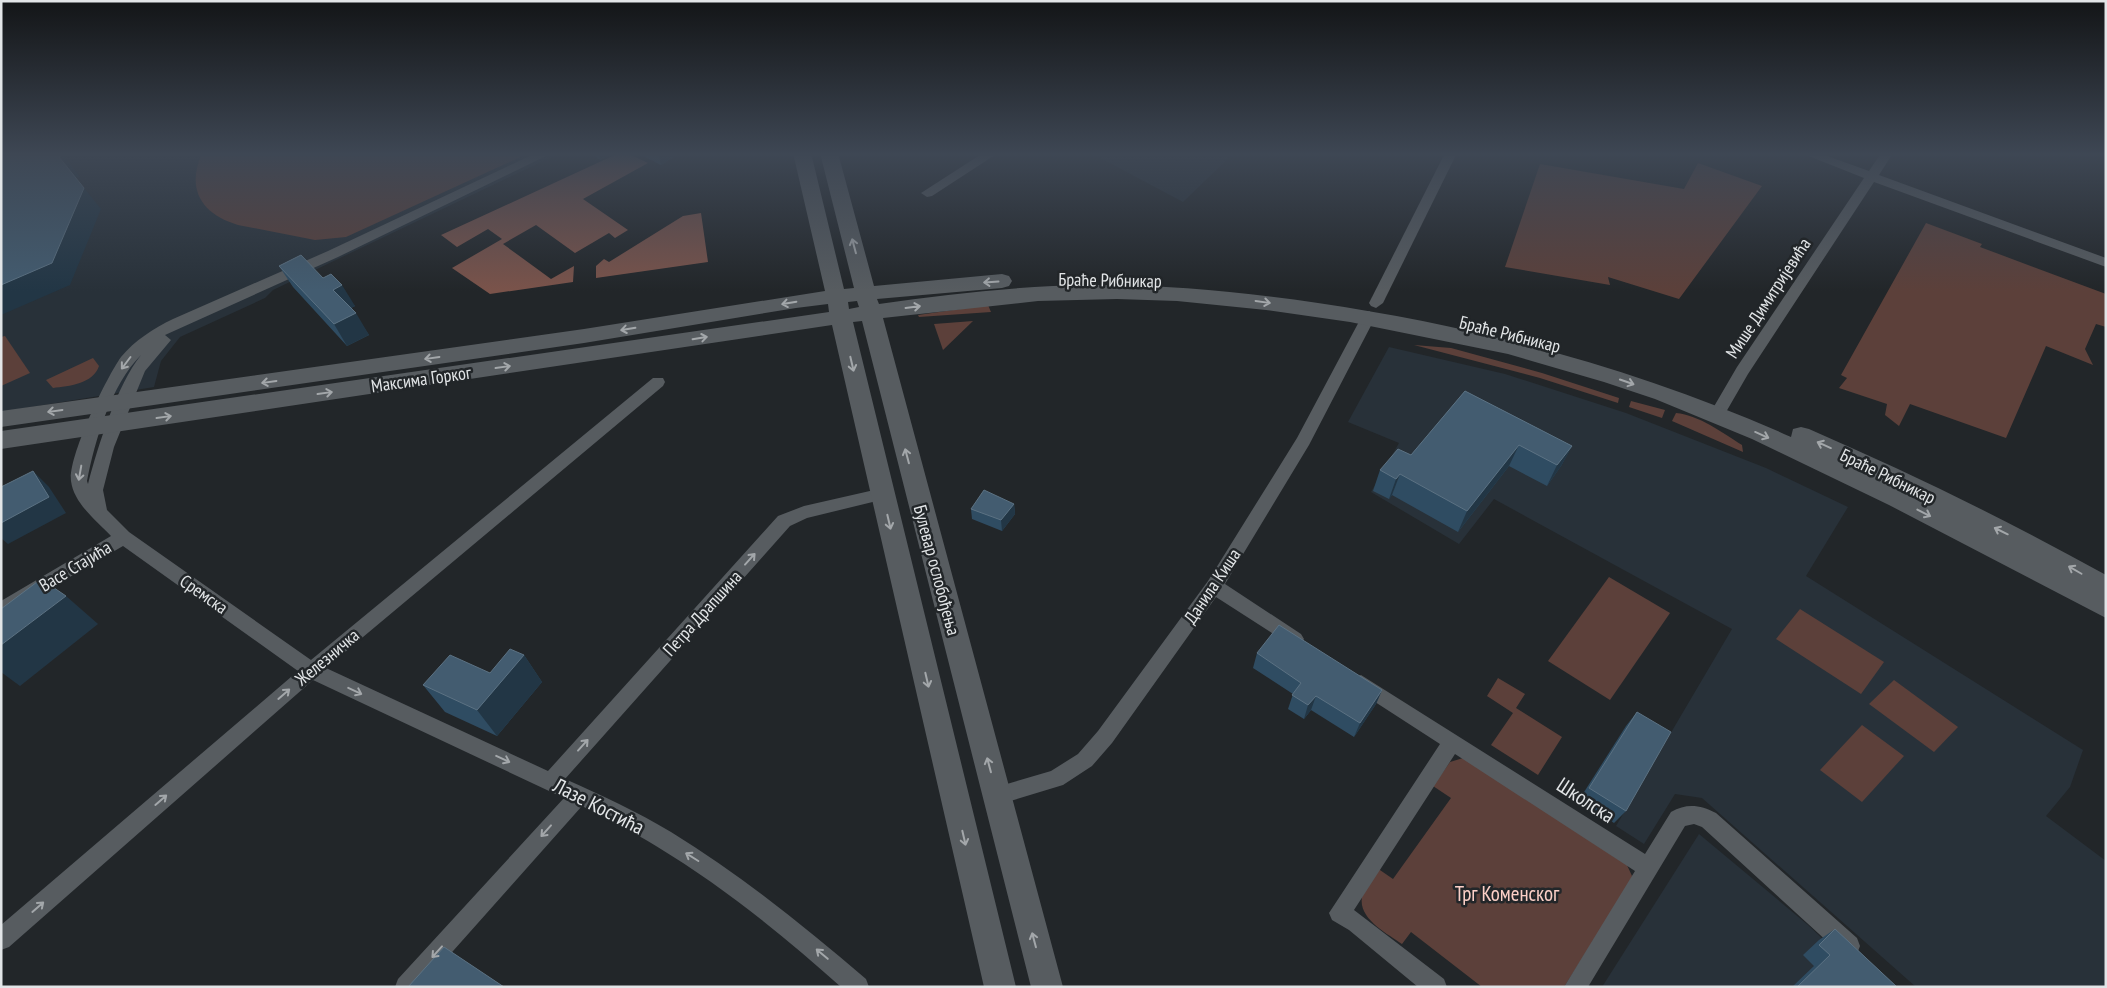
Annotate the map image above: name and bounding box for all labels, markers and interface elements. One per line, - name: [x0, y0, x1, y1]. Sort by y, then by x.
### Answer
- street label: Мише Димитријевића: [1720, 233, 1816, 363]
- one-way arrow: [849, 239, 858, 255]
- street label: Браће Рибникар: [1058, 268, 1162, 292]
- one-way arrow: [983, 277, 999, 286]
- one-way arrow: [781, 298, 797, 308]
- one-way arrow: [1255, 298, 1271, 308]
- one-way arrow: [904, 302, 920, 312]
- street label: Браће Рибникар: [1457, 310, 1563, 358]
- one-way arrow: [621, 325, 637, 335]
- one-way arrow: [692, 332, 708, 342]
- one-way arrow: [424, 354, 440, 364]
- one-way arrow: [848, 355, 857, 371]
- one-way arrow: [121, 356, 131, 370]
- street label: Максима Горког: [370, 361, 473, 397]
- one-way arrow: [495, 362, 511, 372]
- one-way arrow: [261, 377, 277, 387]
- one-way arrow: [1618, 378, 1634, 387]
- one-way arrow: [317, 388, 333, 398]
- one-way arrow: [47, 407, 63, 417]
- one-way arrow: [156, 412, 172, 422]
- one-way arrow: [1754, 430, 1769, 440]
- one-way arrow: [1817, 439, 1832, 449]
- street label: Браће Рибникар: [1837, 443, 1940, 509]
- one-way arrow: [902, 448, 911, 464]
- one-way arrow: [75, 464, 85, 480]
- street label: Булевар ослобођења: [909, 502, 965, 638]
- one-way arrow: [1916, 508, 1931, 518]
- one-way arrow: [885, 514, 894, 530]
- one-way arrow: [1994, 526, 2009, 536]
- street label: Васе Стајића: [35, 535, 115, 597]
- street label: Данила Киша: [1179, 544, 1245, 628]
- one-way arrow: [744, 553, 756, 566]
- one-way arrow: [2069, 564, 2083, 574]
- street label: Петра Драпшина: [658, 565, 746, 661]
- street label: Сремска: [175, 569, 233, 619]
- street label: Железничка: [290, 624, 364, 691]
- one-way arrow: [923, 672, 932, 688]
- one-way arrow: [347, 686, 362, 696]
- one-way arrow: [277, 688, 290, 699]
- one-way arrow: [577, 739, 589, 752]
- one-way arrow: [495, 755, 510, 765]
- one-way arrow: [983, 758, 993, 774]
- street label: Лазе Костића: [548, 771, 649, 840]
- street label: Школска: [1552, 771, 1620, 829]
- one-way arrow: [154, 794, 167, 806]
- one-way arrow: [540, 824, 552, 837]
- one-way arrow: [960, 830, 969, 846]
- one-way arrow: [685, 852, 699, 862]
- park label: Трг Коменског: [1455, 880, 1560, 907]
- one-way arrow: [31, 901, 44, 912]
- one-way arrow: [1029, 932, 1039, 948]
- one-way arrow: [432, 945, 443, 958]
- one-way arrow: [816, 949, 829, 960]

